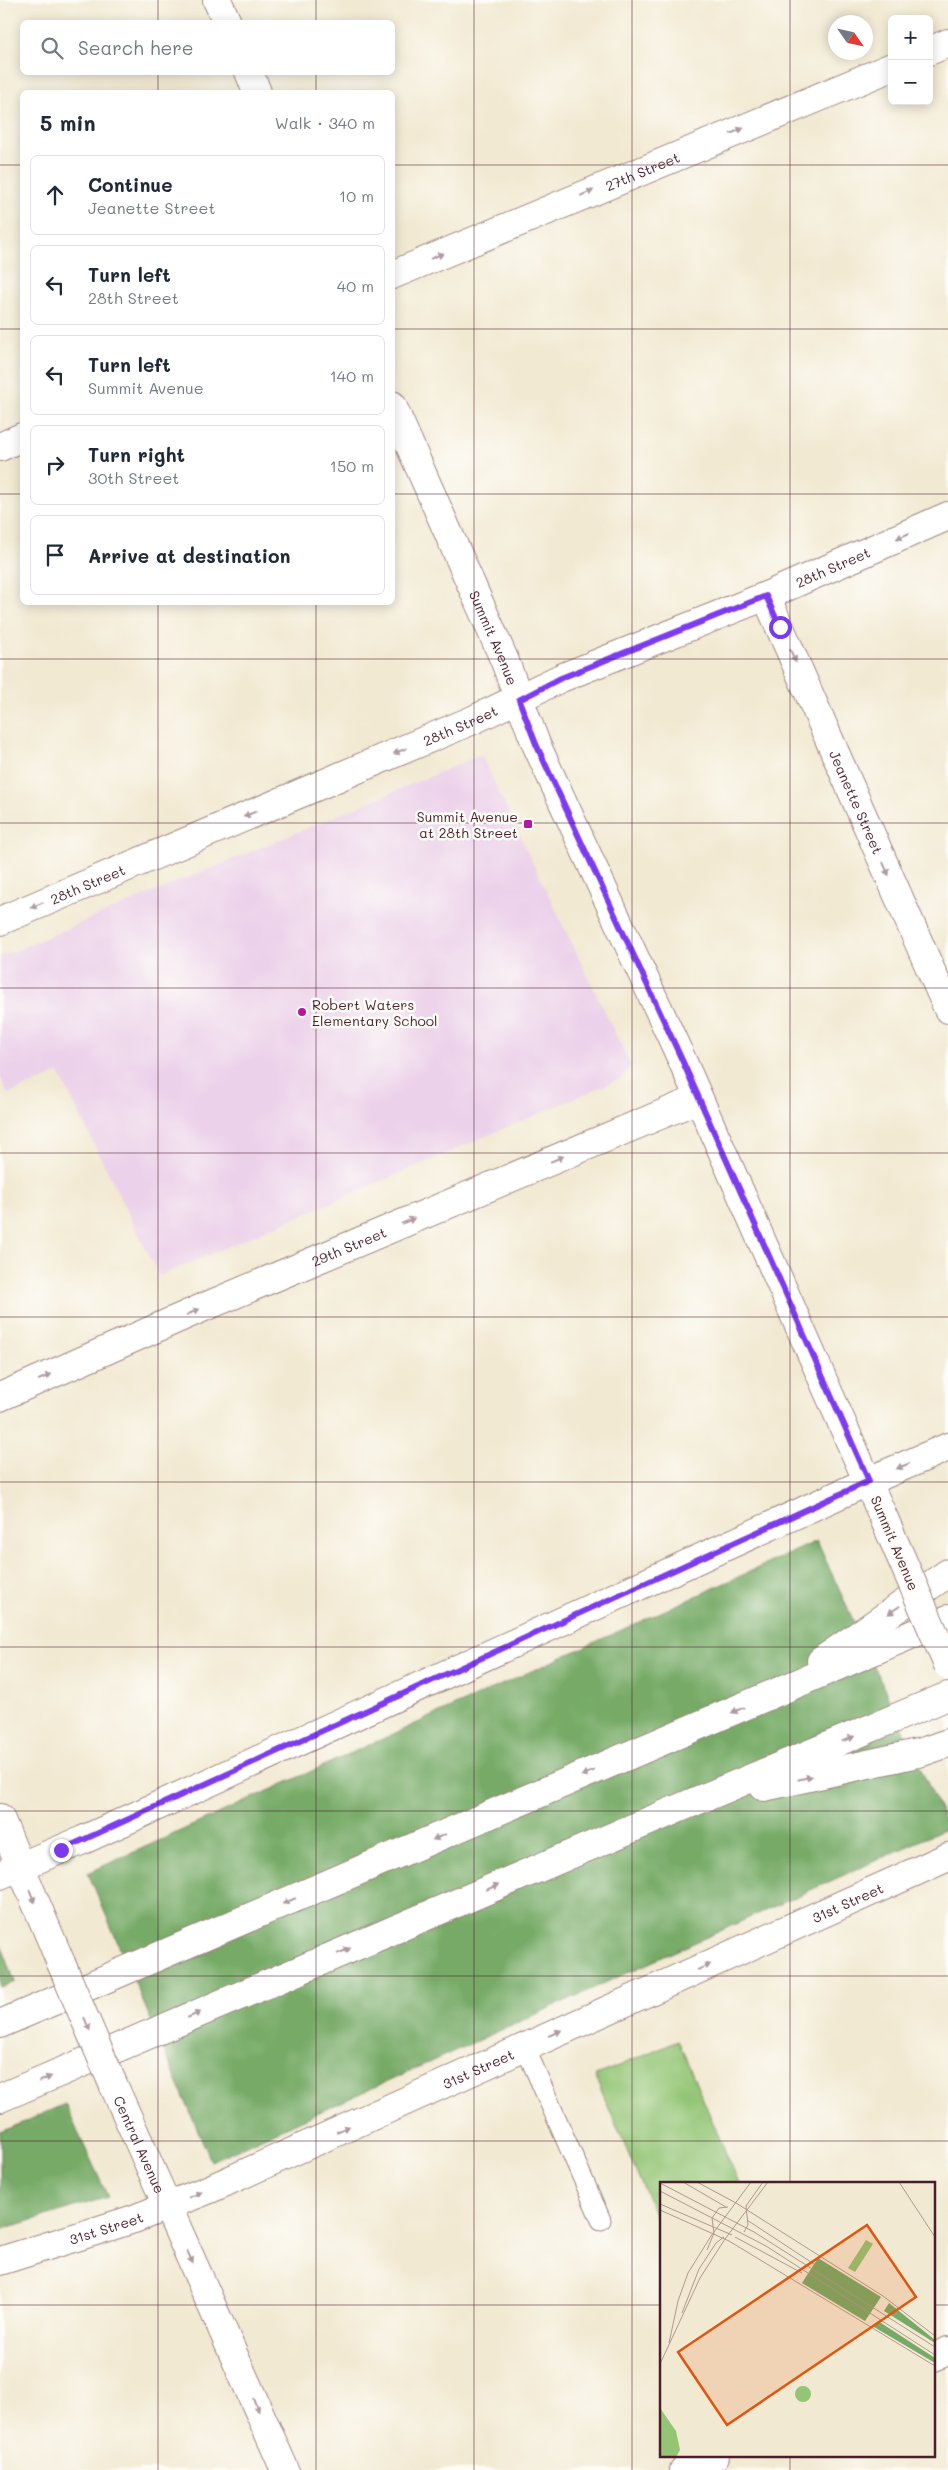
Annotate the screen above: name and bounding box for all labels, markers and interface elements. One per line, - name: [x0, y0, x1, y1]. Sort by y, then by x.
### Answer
- north arrow: [828, 15, 873, 60]
- map controls: [888, 15, 933, 105]
- button: +: [888, 15, 933, 60]
- search box: [20, 20, 395, 75]
- icon: search: [38, 34, 66, 62]
- text: Search here: [78, 35, 194, 60]
- button: −: [888, 60, 933, 105]
- text: 5 min: [40, 109, 96, 136]
- text: Walk · 340 m: [275, 112, 375, 133]
- one-way arrow: [730, 126, 744, 134]
- street label: 27th Street: [602, 147, 682, 195]
- text: Continue: [88, 172, 173, 197]
- icon: ahead: [41, 181, 69, 209]
- text: 10 m: [339, 185, 374, 206]
- one-way arrow: [580, 189, 595, 197]
- text: Jeanette Street: [88, 197, 215, 218]
- one-way arrow: [430, 251, 445, 259]
- text: Turn left: [88, 262, 171, 287]
- icon: left: [41, 271, 69, 299]
- text: 40 m: [337, 275, 374, 296]
- text: 28th Street: [88, 287, 179, 308]
- text: Turn left: [88, 352, 171, 377]
- icon: left: [41, 361, 69, 389]
- text: 140 m: [330, 365, 374, 386]
- text: Summit Avenue: [88, 377, 204, 398]
- text: Turn right: [88, 442, 185, 467]
- icon: right: [41, 451, 69, 479]
- text: 150 m: [330, 455, 374, 476]
- text: 30th Street: [88, 467, 179, 488]
- one-way arrow: [896, 532, 910, 540]
- icon: arrive: [41, 541, 69, 569]
- street label: 28th Street: [792, 542, 873, 591]
- text: Arrive at destination: [88, 543, 291, 568]
- street label: Summit Avenue: [465, 587, 522, 688]
- route start: [769, 616, 792, 639]
- one-way arrow: [789, 649, 797, 663]
- street label: 28th Street: [420, 700, 500, 750]
- one-way arrow: [393, 747, 407, 755]
- street label: Jeanette Street: [826, 747, 888, 857]
- place label: Summit Avenue at 28th Street: [417, 807, 518, 842]
- one-way arrow: [243, 811, 258, 819]
- marker: Summit Avenue at 28th Street: [522, 818, 534, 830]
- street label: 28th Street: [47, 860, 128, 908]
- one-way arrow: [883, 862, 891, 876]
- one-way arrow: [29, 902, 44, 910]
- place label: Robert Waters Elementary School: [312, 995, 438, 1030]
- marker: Robert Waters Elementary School: [296, 1006, 308, 1018]
- one-way arrow: [550, 1154, 565, 1162]
- one-way arrow: [401, 1217, 415, 1225]
- street label: 29th Street: [309, 1222, 389, 1270]
- one-way arrow: [186, 1307, 200, 1315]
- one-way arrow: [38, 1373, 52, 1381]
- one-way arrow: [896, 1463, 910, 1471]
- street label: Summit Avenue: [866, 1493, 924, 1593]
- one-way arrow: [887, 1605, 901, 1615]
- one-way arrow: [731, 1706, 745, 1714]
- one-way arrow: [841, 1734, 855, 1742]
- one-way arrow: [581, 1770, 595, 1778]
- one-way arrow: [798, 1774, 813, 1782]
- one-way arrow: [432, 1834, 446, 1842]
- route end: [50, 1839, 73, 1862]
- street label: 31st Street: [809, 1878, 886, 1927]
- one-way arrow: [486, 1883, 500, 1891]
- one-way arrow: [28, 1889, 36, 1904]
- one-way arrow: [282, 1897, 296, 1905]
- one-way arrow: [337, 1947, 351, 1955]
- one-way arrow: [697, 1962, 711, 1970]
- one-way arrow: [187, 2011, 202, 2019]
- one-way arrow: [83, 2017, 91, 2032]
- one-way arrow: [548, 2029, 562, 2037]
- street label: 31st Street: [439, 2044, 517, 2093]
- one-way arrow: [38, 2074, 52, 2082]
- street label: Central Avenue: [110, 2093, 170, 2196]
- one-way arrow: [336, 2124, 351, 2133]
- inset map: [660, 2182, 936, 2458]
- one-way arrow: [188, 2191, 202, 2199]
- street label: 31st Street: [67, 2207, 146, 2248]
- one-way arrow: [186, 2250, 194, 2264]
- one-way arrow: [252, 2398, 260, 2412]

